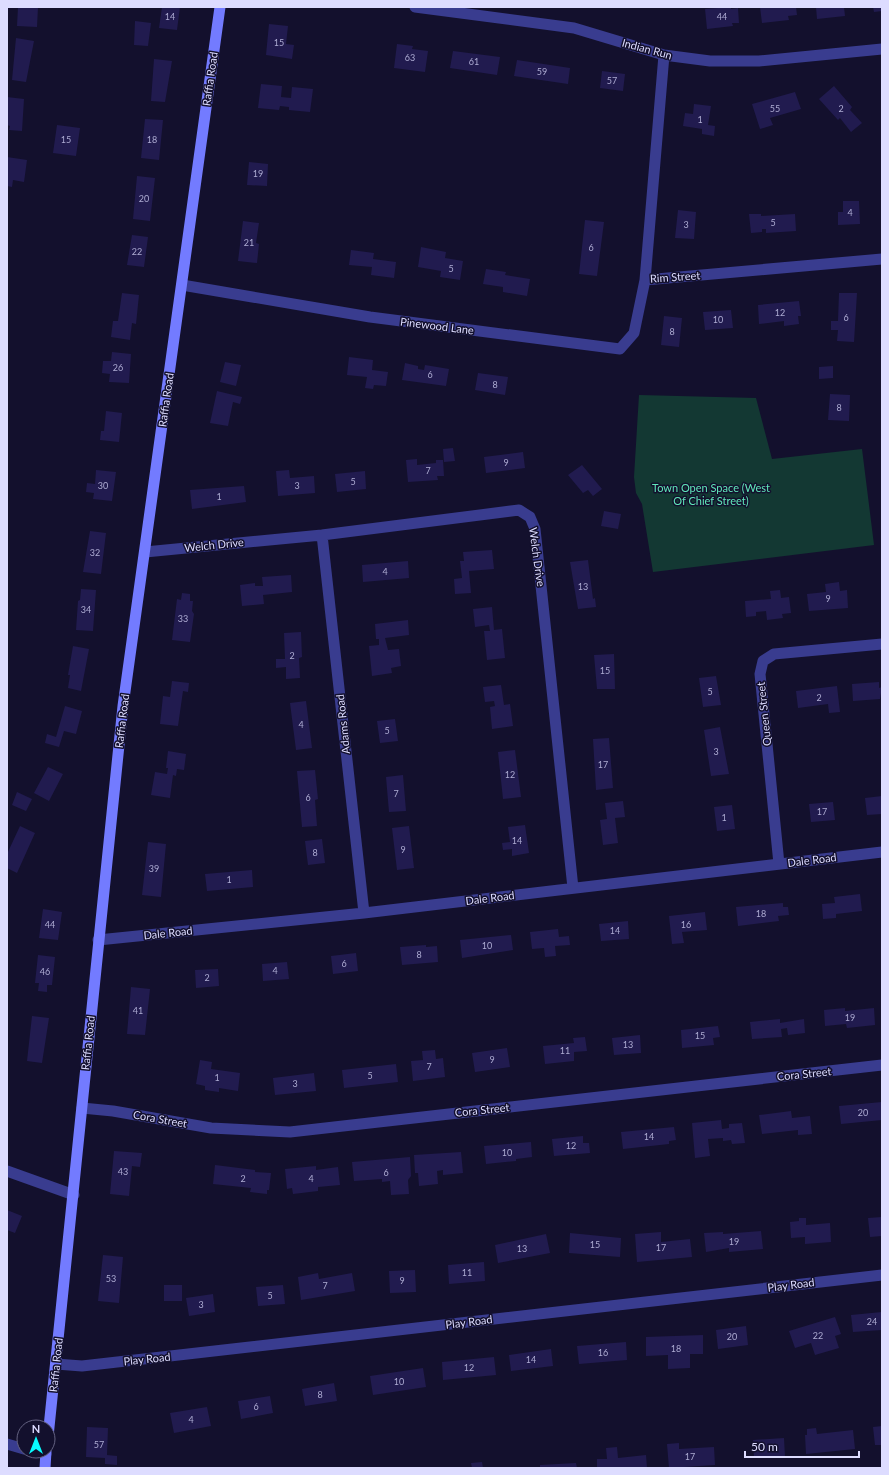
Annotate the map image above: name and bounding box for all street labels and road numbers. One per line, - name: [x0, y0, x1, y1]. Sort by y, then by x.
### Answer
- street label: Indian Run: [621, 36, 674, 61]
- street label: Raffia Road: [199, 51, 220, 107]
- street label: Rim Street: [649, 268, 701, 285]
- street label: Pinewood Lane: [399, 315, 475, 336]
- street label: Raffia Road: [155, 372, 176, 428]
- street label: Welch Drive: [527, 527, 548, 588]
- street label: Welch Drive: [184, 535, 244, 554]
- street label: Queen Street: [754, 681, 773, 747]
- street label: Raffia Road: [112, 693, 131, 749]
- street label: Adams Road: [333, 694, 352, 755]
- street label: Dale Road: [787, 850, 837, 869]
- street label: Dale Road: [465, 888, 515, 907]
- street label: Dale Road: [143, 923, 193, 942]
- street label: Raffia Road: [78, 1015, 97, 1071]
- street label: Cora Street: [776, 1064, 832, 1083]
- street label: Cora Street: [454, 1100, 510, 1119]
- street label: Cora Street: [132, 1107, 188, 1130]
- street label: Play Road: [767, 1275, 815, 1294]
- street label: Play Road: [445, 1312, 493, 1331]
- street label: Raffia Road: [46, 1337, 65, 1393]
- street label: Play Road: [123, 1350, 171, 1367]

